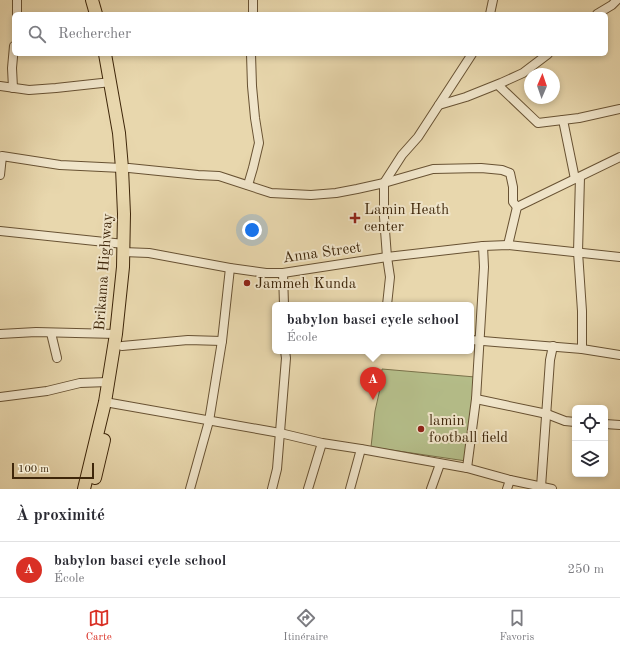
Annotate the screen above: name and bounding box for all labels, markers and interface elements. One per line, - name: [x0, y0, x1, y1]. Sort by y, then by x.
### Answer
- search box: [12, 12, 608, 56]
- icon: search: [26, 23, 48, 45]
- text: Rechercher: [58, 27, 131, 42]
- north arrow: [524, 68, 560, 104]
- place label: Lamin Heath center: [364, 203, 449, 235]
- marker: Lamin Heath center: [349, 212, 361, 224]
- street label: Brikama Highway: [93, 213, 116, 331]
- your location: [242, 220, 262, 240]
- street label: Anna Street: [282, 241, 362, 266]
- place label: Jammeh Kunda: [255, 277, 357, 292]
- marker: Jammeh Kunda: [242, 278, 252, 288]
- popup: [272, 302, 474, 354]
- text: babylon basci cycle school: [287, 313, 459, 328]
- text: École: [287, 331, 317, 344]
- pin: A: [360, 367, 386, 400]
- map controls: [572, 405, 608, 477]
- button: locate: [572, 405, 608, 441]
- place label: lamin football field: [429, 414, 508, 446]
- marker: lamin football field: [416, 424, 426, 434]
- button: layers: [572, 441, 608, 477]
- scale bar: [12, 461, 94, 480]
- text: 100 m: [18, 464, 49, 475]
- text: À proximité: [16, 507, 105, 524]
- text: babylon basci cycle school: [54, 554, 226, 569]
- text: A: [24, 563, 34, 576]
- text: 250 m: [567, 563, 604, 576]
- text: École: [54, 572, 85, 585]
- tab: Carte: [86, 607, 112, 645]
- tab: Itinéraire: [283, 607, 328, 645]
- tab: Favoris: [499, 607, 534, 645]

